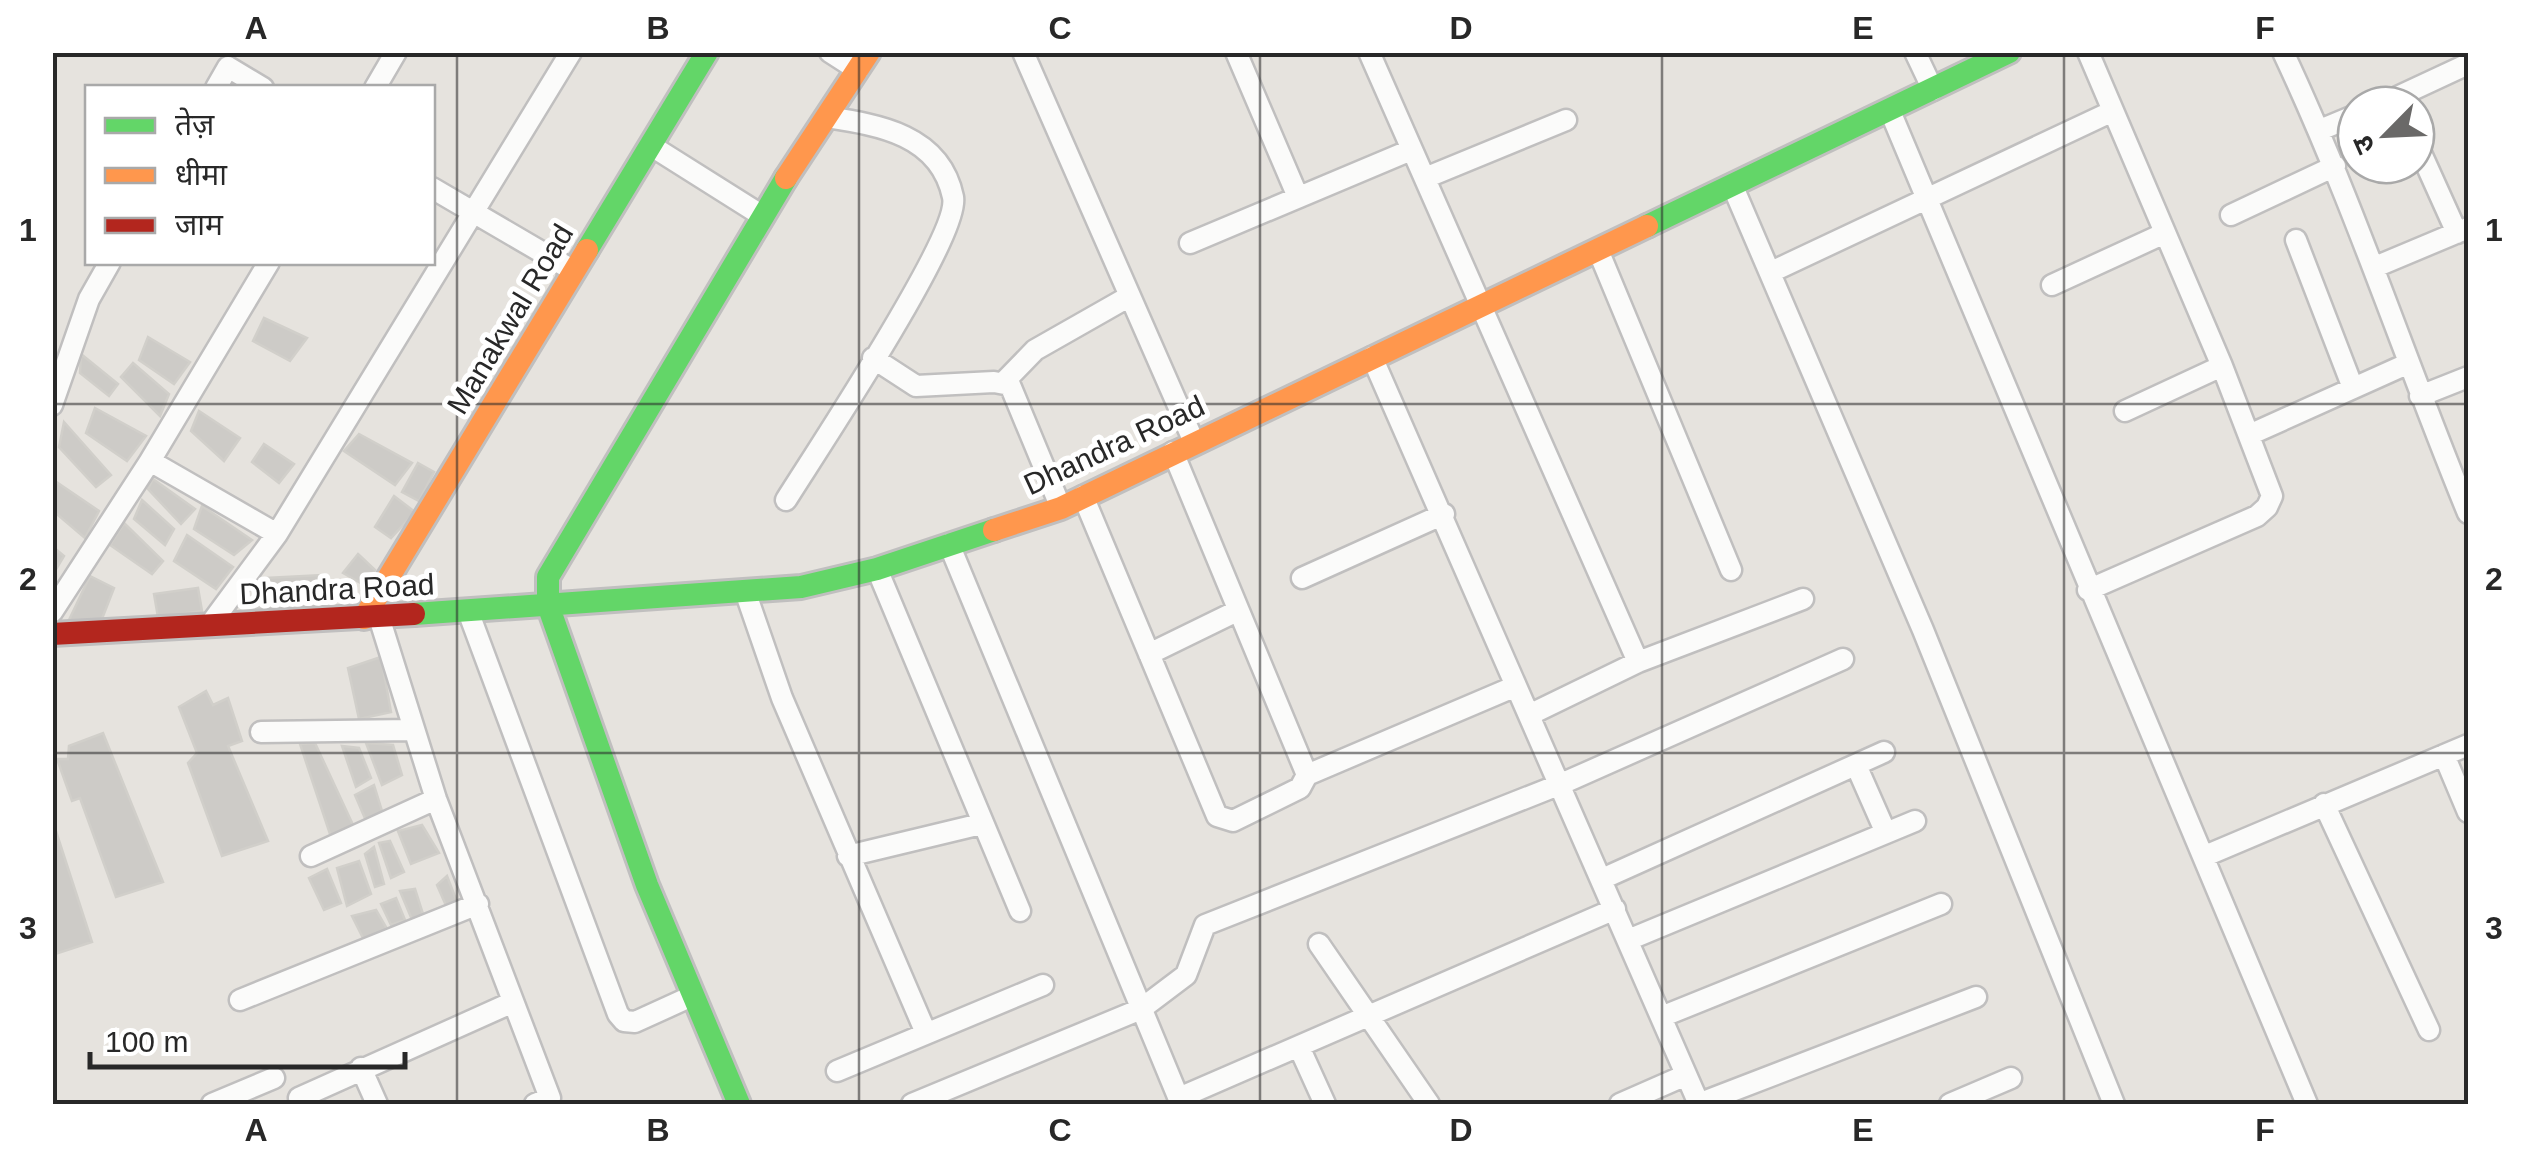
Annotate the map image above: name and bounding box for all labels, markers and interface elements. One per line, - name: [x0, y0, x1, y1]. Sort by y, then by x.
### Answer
- text: A: [244, 10, 268, 46]
- text: B: [646, 10, 670, 46]
- text: C: [1048, 10, 1072, 46]
- text: D: [1449, 10, 1473, 46]
- text: E: [1852, 10, 1874, 46]
- text: F: [2255, 10, 2275, 46]
- legend: [85, 85, 435, 265]
- north arrow: [2336, 85, 2436, 185]
- text: तेज़: [175, 107, 215, 141]
- text: उ: [2346, 131, 2381, 159]
- text: धीमा: [175, 158, 228, 191]
- text: जाम: [175, 208, 224, 241]
- text: 1: [19, 212, 37, 248]
- text: 1: [2485, 212, 2503, 248]
- street label: Manakwal Road: [440, 218, 580, 420]
- street label: Dhandra Road: [1019, 389, 1209, 501]
- text: 2: [19, 561, 37, 597]
- text: 2: [2485, 561, 2503, 597]
- street label: Dhandra Road: [239, 567, 435, 611]
- text: 3: [19, 910, 37, 946]
- text: 3: [2485, 910, 2503, 946]
- scale bar: [90, 1007, 405, 1069]
- text: 100 m: [105, 1025, 188, 1058]
- text: A: [244, 1112, 268, 1148]
- text: B: [646, 1112, 670, 1148]
- text: C: [1048, 1112, 1072, 1148]
- text: D: [1449, 1112, 1473, 1148]
- text: E: [1852, 1112, 1874, 1148]
- text: F: [2255, 1112, 2275, 1148]

